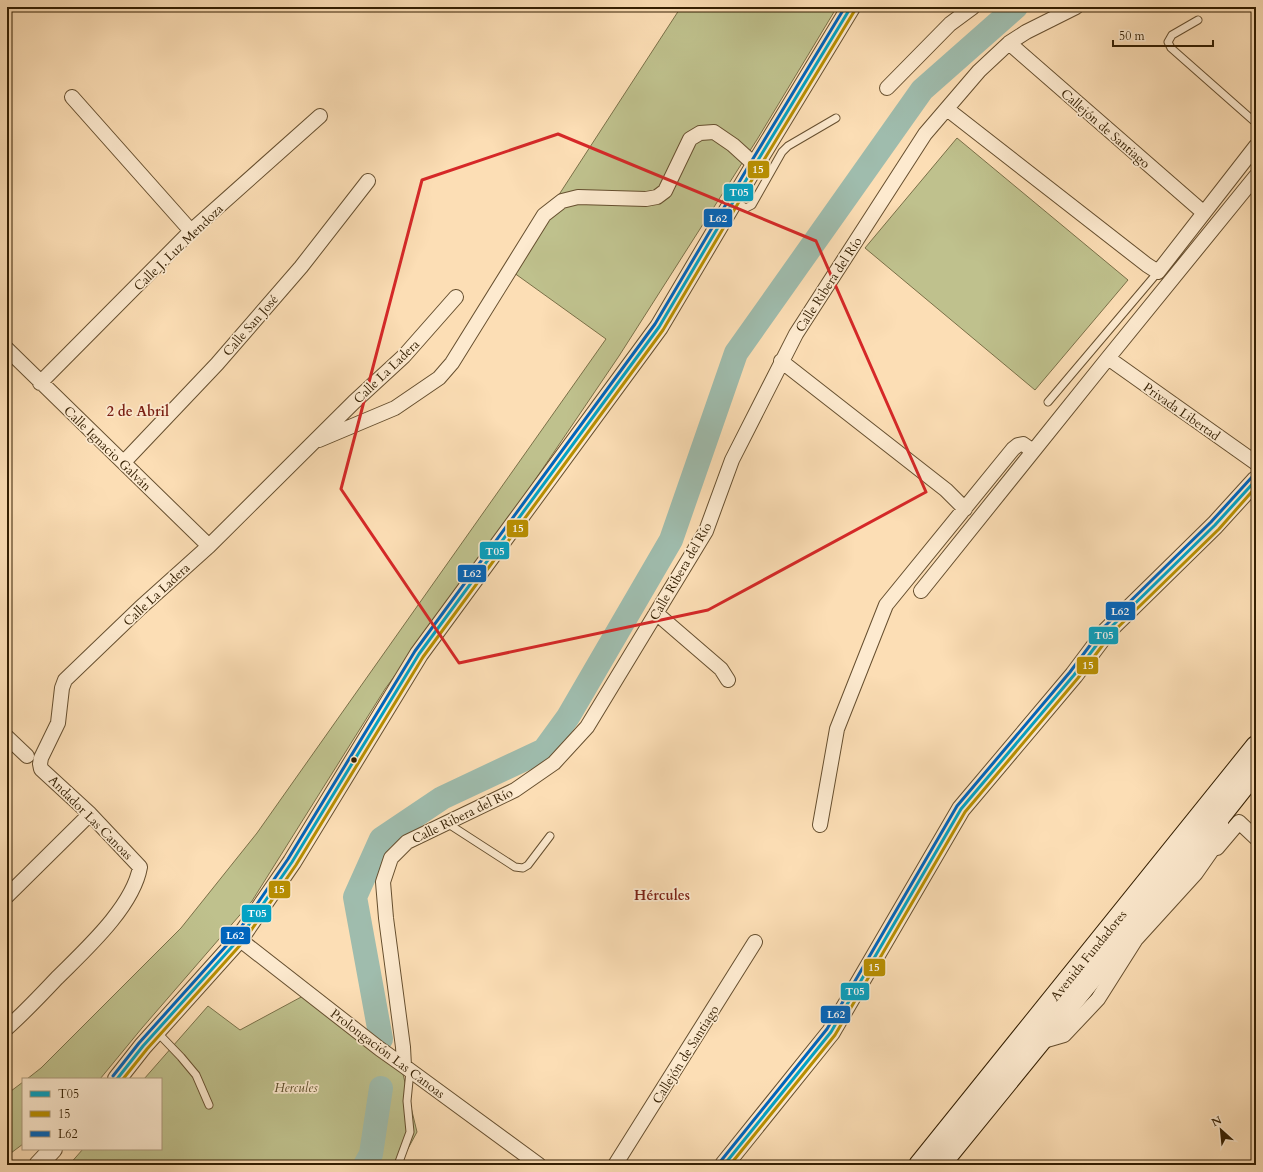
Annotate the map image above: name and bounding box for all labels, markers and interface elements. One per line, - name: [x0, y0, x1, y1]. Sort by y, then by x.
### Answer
- scale bar: [1113, 22, 1213, 48]
- text: 50 m: [1119, 28, 1146, 44]
- street label: Callejón de Santiago: [1057, 85, 1154, 173]
- line badge: 15: [747, 160, 770, 179]
- text: 15: [752, 162, 764, 177]
- line badge: T05: [723, 183, 754, 202]
- text: T05: [729, 185, 749, 200]
- street label: Calle J. Luz Mendoza: [130, 200, 228, 295]
- line badge: L62: [703, 208, 733, 228]
- text: L62: [709, 211, 727, 226]
- street label: Calle Ribera del Río: [791, 233, 866, 336]
- street label: Calle San José: [219, 291, 283, 360]
- street label: Calle La Ladera: [350, 335, 424, 408]
- street label: Privada Libertad: [1139, 379, 1224, 445]
- street label: Calle Ignacio Galván: [60, 402, 155, 496]
- district label: 2 de Abril: [107, 402, 169, 421]
- line badge: 15: [506, 519, 529, 538]
- street label: Calle Ribera del Río: [646, 519, 716, 624]
- text: 15: [512, 521, 524, 536]
- line badge: T05: [479, 541, 510, 560]
- text: T05: [485, 544, 505, 559]
- street label: Calle La Ladera: [119, 559, 194, 630]
- line badge: L62: [457, 564, 487, 583]
- text: L62: [463, 566, 481, 581]
- line badge: L62: [1105, 601, 1136, 621]
- text: L62: [1111, 604, 1129, 619]
- line badge: T05: [1088, 626, 1119, 645]
- text: T05: [1094, 628, 1114, 643]
- line badge: 15: [1076, 656, 1099, 675]
- text: 15: [1082, 658, 1094, 673]
- unlabelled marker: [349, 755, 359, 765]
- street label: Andador Las Canoas: [44, 772, 136, 864]
- street label: Calle Ribera del Río: [409, 784, 516, 848]
- line badge: 15: [268, 880, 291, 899]
- text: 15: [273, 882, 285, 897]
- district label: Hércules: [634, 886, 690, 905]
- line badge: T05: [241, 904, 272, 923]
- text: T05: [247, 906, 267, 921]
- street label: Avenida Fundadores: [1046, 906, 1131, 1005]
- line badge: L62: [220, 926, 251, 945]
- text: L62: [226, 928, 244, 943]
- line badge: 15: [863, 958, 886, 977]
- text: 15: [868, 960, 880, 975]
- line badge: T05: [840, 982, 870, 1001]
- text: T05: [845, 984, 865, 999]
- street label: Callejón de Santiago: [648, 1002, 723, 1107]
- street label: Prolongación Las Canoas: [327, 1005, 448, 1103]
- line badge: L62: [820, 1005, 851, 1024]
- text: L62: [827, 1007, 845, 1022]
- legend: [22, 1078, 162, 1150]
- park label: Hercules: [274, 1079, 318, 1097]
- text: T05: [58, 1086, 79, 1102]
- text: 15: [58, 1106, 70, 1122]
- north arrow: [1201, 1110, 1241, 1150]
- text: N: [1209, 1112, 1225, 1130]
- text: L62: [58, 1126, 78, 1142]

